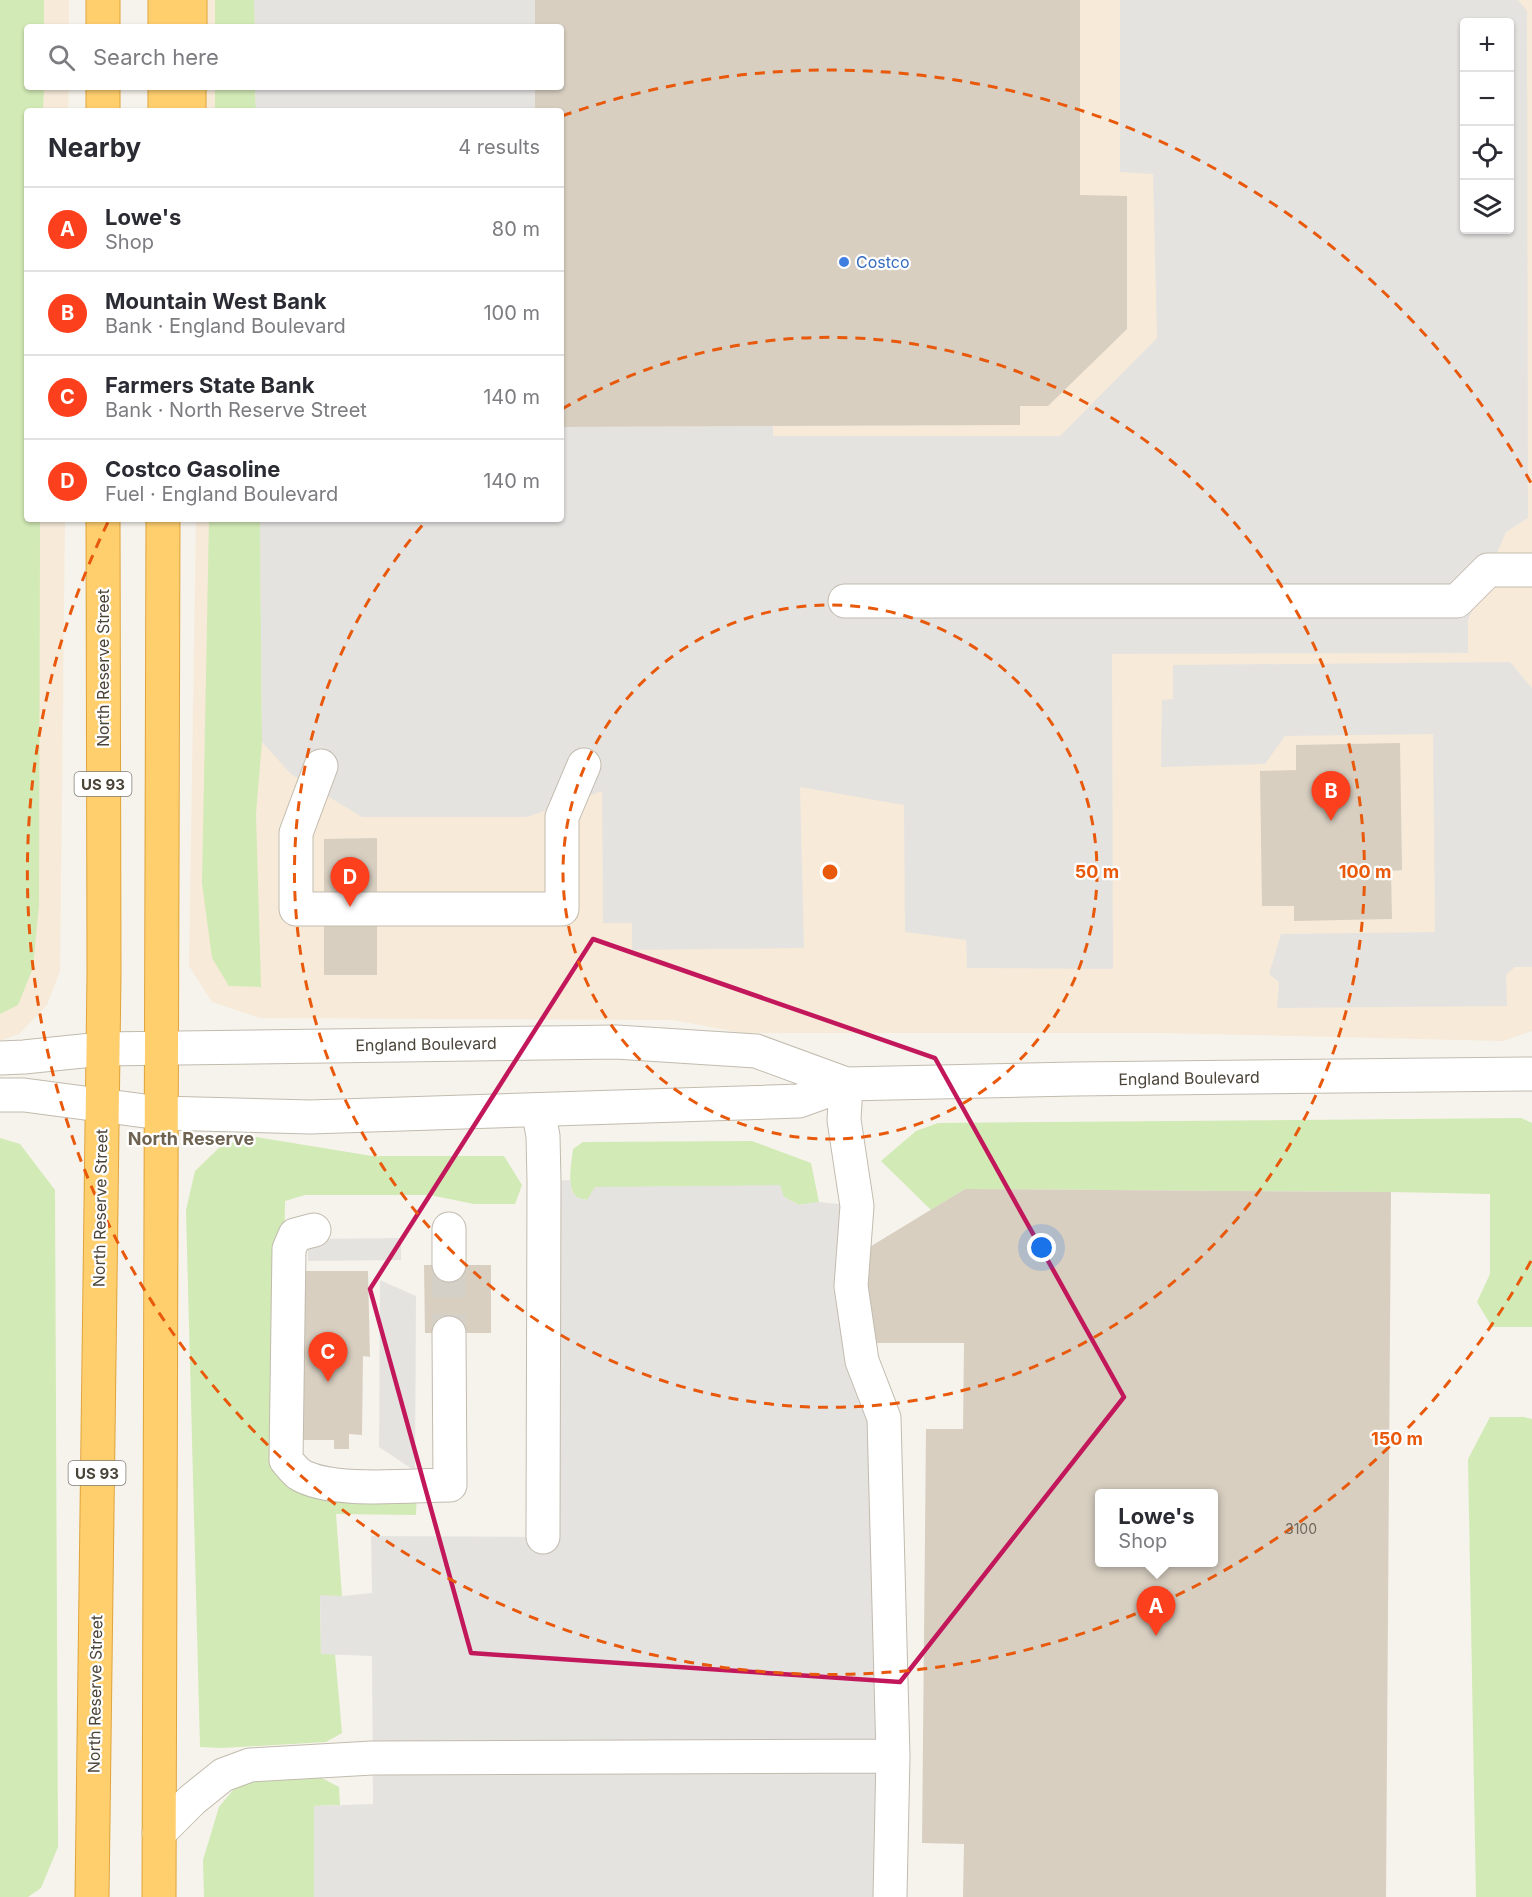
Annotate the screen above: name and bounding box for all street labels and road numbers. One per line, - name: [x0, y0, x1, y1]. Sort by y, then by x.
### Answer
- street label: North Reserve Street: [93, 589, 113, 747]
- road number: US 93: [74, 772, 132, 796]
- street label: England Boulevard: [355, 1033, 497, 1055]
- street label: England Boulevard: [1118, 1067, 1260, 1089]
- street label: North Reserve Street: [89, 1129, 111, 1287]
- road number: US 93: [68, 1461, 126, 1485]
- street label: North Reserve Street: [84, 1615, 106, 1773]

